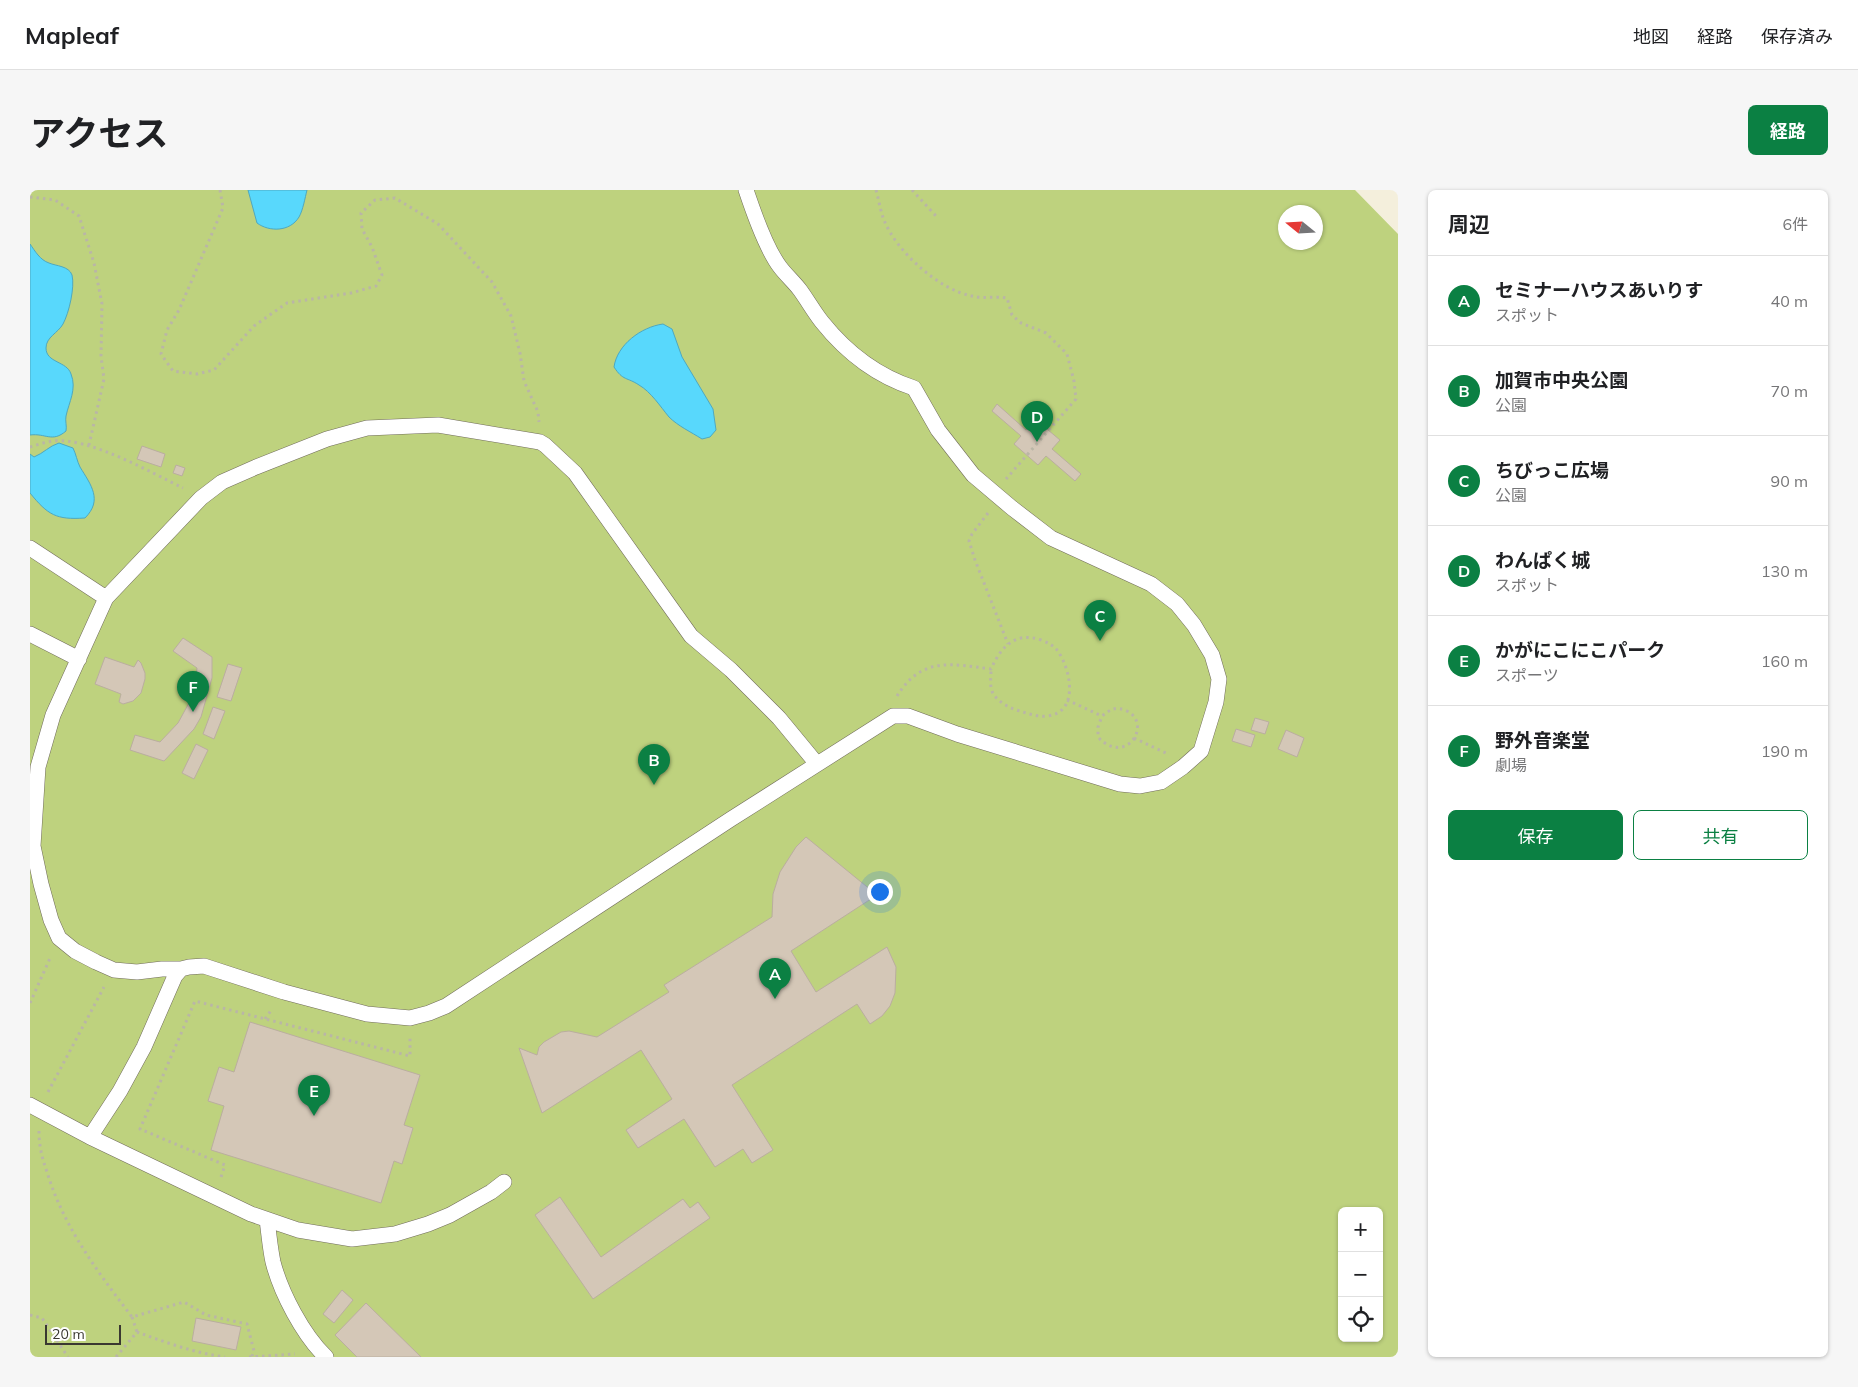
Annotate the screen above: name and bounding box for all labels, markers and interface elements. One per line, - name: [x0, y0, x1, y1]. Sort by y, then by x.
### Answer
- text: Mapleaf: [25, 20, 119, 50]
- text: 地図: [1633, 25, 1669, 48]
- text: 経路: [1697, 25, 1733, 48]
- text: 保存済み: [1761, 25, 1833, 48]
- button: 経路: [1748, 105, 1828, 155]
- text: アクセス: [30, 111, 168, 155]
- north arrow: [1278, 205, 1323, 250]
- text: 周辺: [1448, 211, 1490, 237]
- text: 6件: [1782, 214, 1808, 234]
- text: セミナーハウスあいりす: [1495, 278, 1704, 302]
- text: A: [1458, 291, 1470, 311]
- text: 40 m: [1771, 291, 1808, 311]
- text: スポット: [1495, 305, 1559, 325]
- text: 加賀市中央公園: [1495, 368, 1628, 392]
- text: B: [1458, 381, 1470, 401]
- text: 70 m: [1771, 381, 1808, 401]
- text: 公園: [1495, 395, 1527, 415]
- pin: D: [1021, 401, 1053, 442]
- text: ちびっこ広場: [1495, 458, 1609, 482]
- text: C: [1459, 471, 1469, 491]
- text: 90 m: [1771, 471, 1808, 491]
- text: 公園: [1495, 485, 1527, 505]
- text: わんぱく城: [1495, 548, 1590, 572]
- text: D: [1458, 561, 1470, 581]
- text: 130 m: [1761, 561, 1808, 581]
- text: スポット: [1495, 575, 1559, 595]
- pin: C: [1084, 600, 1116, 641]
- text: かがにこにこパーク: [1495, 638, 1665, 662]
- text: E: [1459, 651, 1469, 671]
- text: 160 m: [1761, 651, 1808, 671]
- text: スポーツ: [1495, 665, 1559, 685]
- pin: F: [177, 671, 209, 712]
- text: 野外音楽堂: [1495, 728, 1590, 752]
- text: F: [1459, 741, 1469, 761]
- text: 190 m: [1761, 741, 1808, 761]
- pin: B: [638, 744, 670, 785]
- text: 劇場: [1495, 755, 1527, 775]
- button: 保存: [1448, 810, 1623, 860]
- button: 共有: [1633, 810, 1808, 860]
- your location: [867, 879, 893, 905]
- pin: A: [759, 958, 791, 999]
- pin: E: [298, 1075, 330, 1116]
- map controls: [1338, 1207, 1383, 1342]
- button: +: [1338, 1207, 1383, 1252]
- button: −: [1338, 1252, 1383, 1297]
- button: locate: [1338, 1297, 1383, 1342]
- scale bar: [45, 1322, 121, 1345]
- text: 20 m: [52, 1325, 85, 1343]

